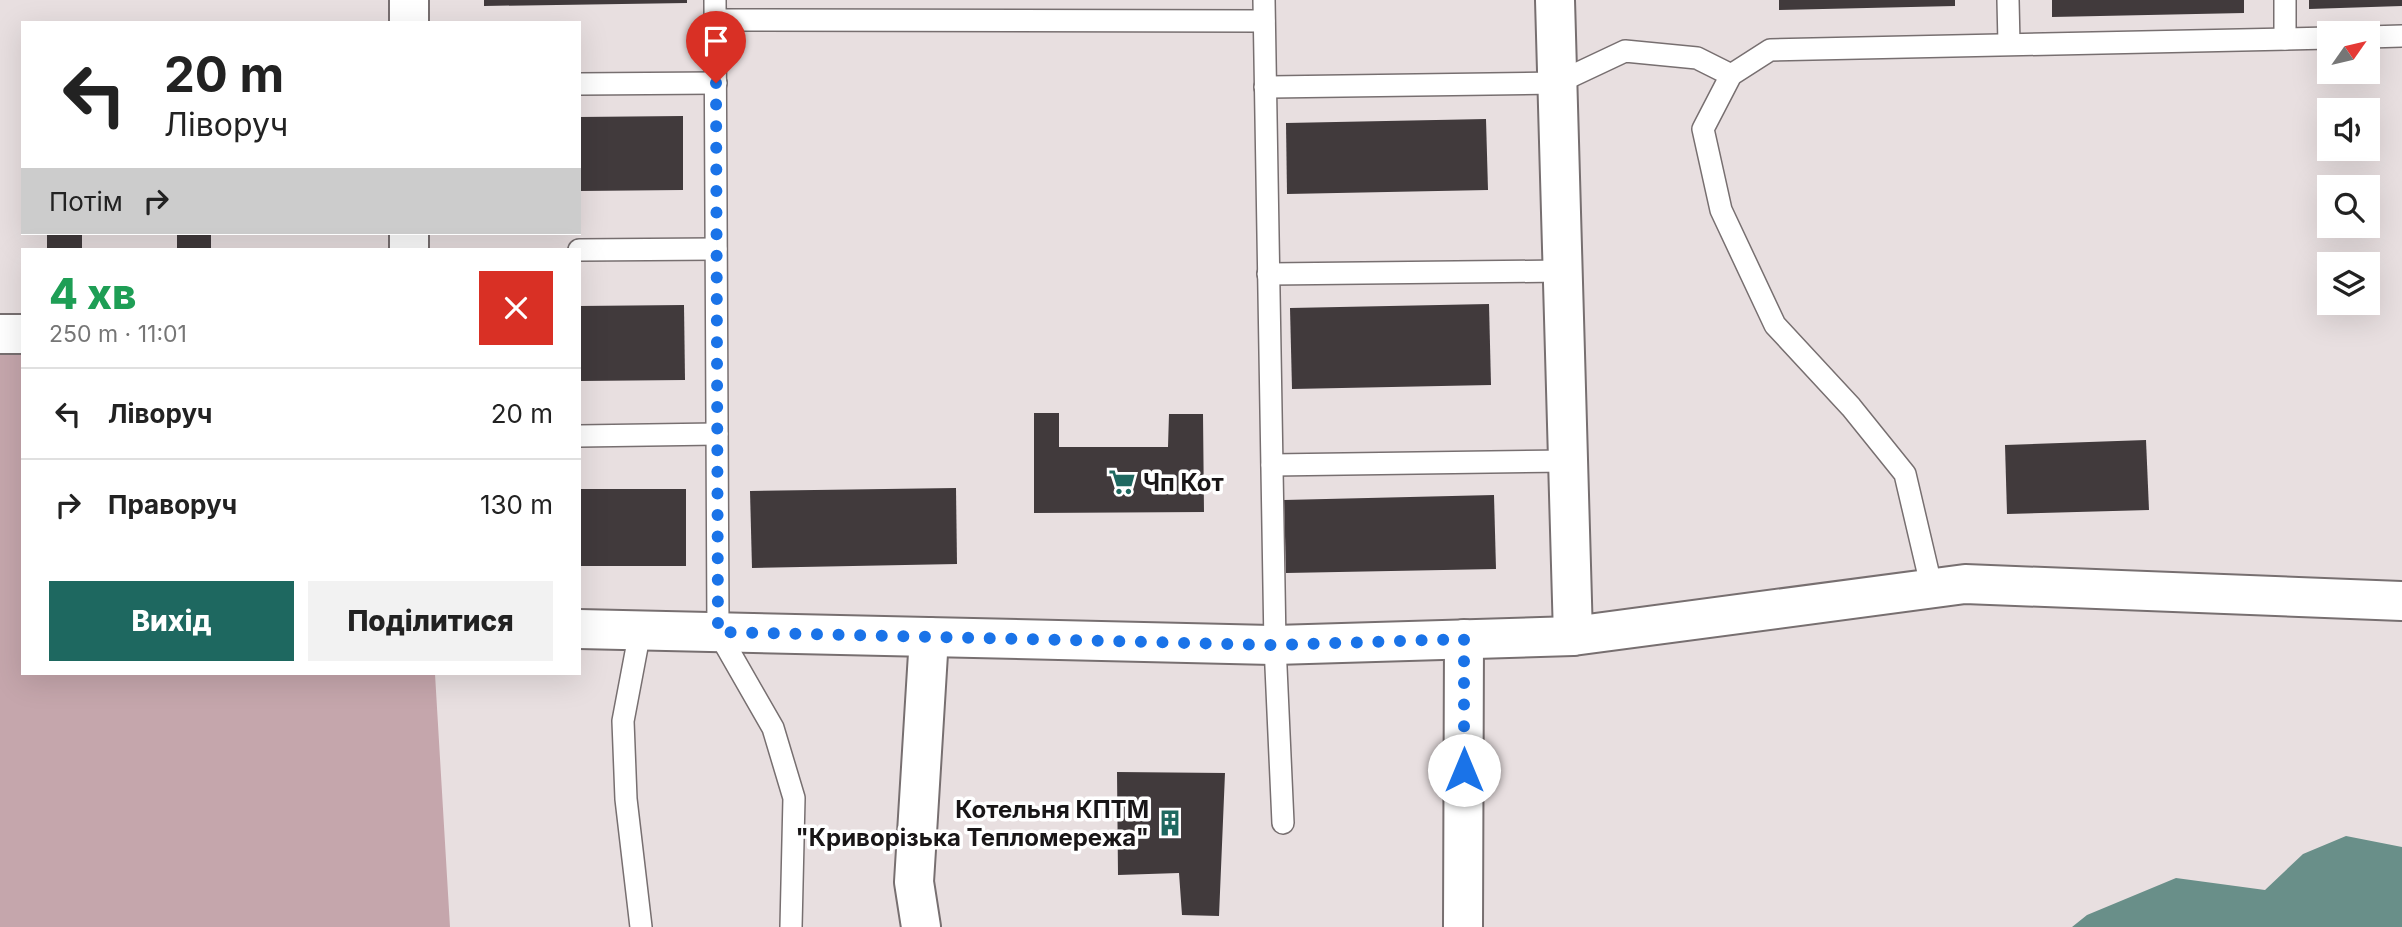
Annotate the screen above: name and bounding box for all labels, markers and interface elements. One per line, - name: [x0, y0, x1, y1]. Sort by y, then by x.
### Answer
- pin: [686, 11, 746, 83]
- north arrow: [2317, 21, 2380, 84]
- map controls: [2317, 21, 2380, 315]
- icon: arrive: [697, 22, 735, 60]
- text: 20 m: [164, 45, 284, 104]
- icon: left: [49, 49, 140, 140]
- button: sound: [2317, 98, 2380, 161]
- text: Ліворуч: [164, 105, 288, 144]
- button: search: [2317, 175, 2380, 238]
- icon: right: [137, 182, 175, 220]
- text: Потім: [49, 186, 123, 217]
- button: layers: [2317, 252, 2380, 315]
- text: 4 хв: [49, 268, 137, 319]
- button: close: [479, 271, 553, 345]
- text: 250 m · 11:01: [49, 320, 187, 348]
- icon: left: [49, 395, 87, 433]
- text: Ліворуч: [108, 398, 212, 429]
- text: 20 m: [491, 398, 553, 429]
- supermarket icon: Чп Кот: [1107, 467, 1137, 497]
- place label: Чп Кот: [1143, 468, 1224, 497]
- icon: right: [49, 486, 87, 524]
- text: Праворуч: [108, 489, 237, 520]
- text: 130 m: [480, 489, 553, 520]
- button: Вихід: [49, 581, 294, 661]
- button: Поділитися: [308, 581, 553, 661]
- position arrow: [1427, 733, 1501, 807]
- place label: Котельня КПТМ "Криворізька Тепломережа": [796, 795, 1149, 852]
- building icon: Котельня КПТМ "Криворізька Тепломережа": [1155, 808, 1185, 838]

